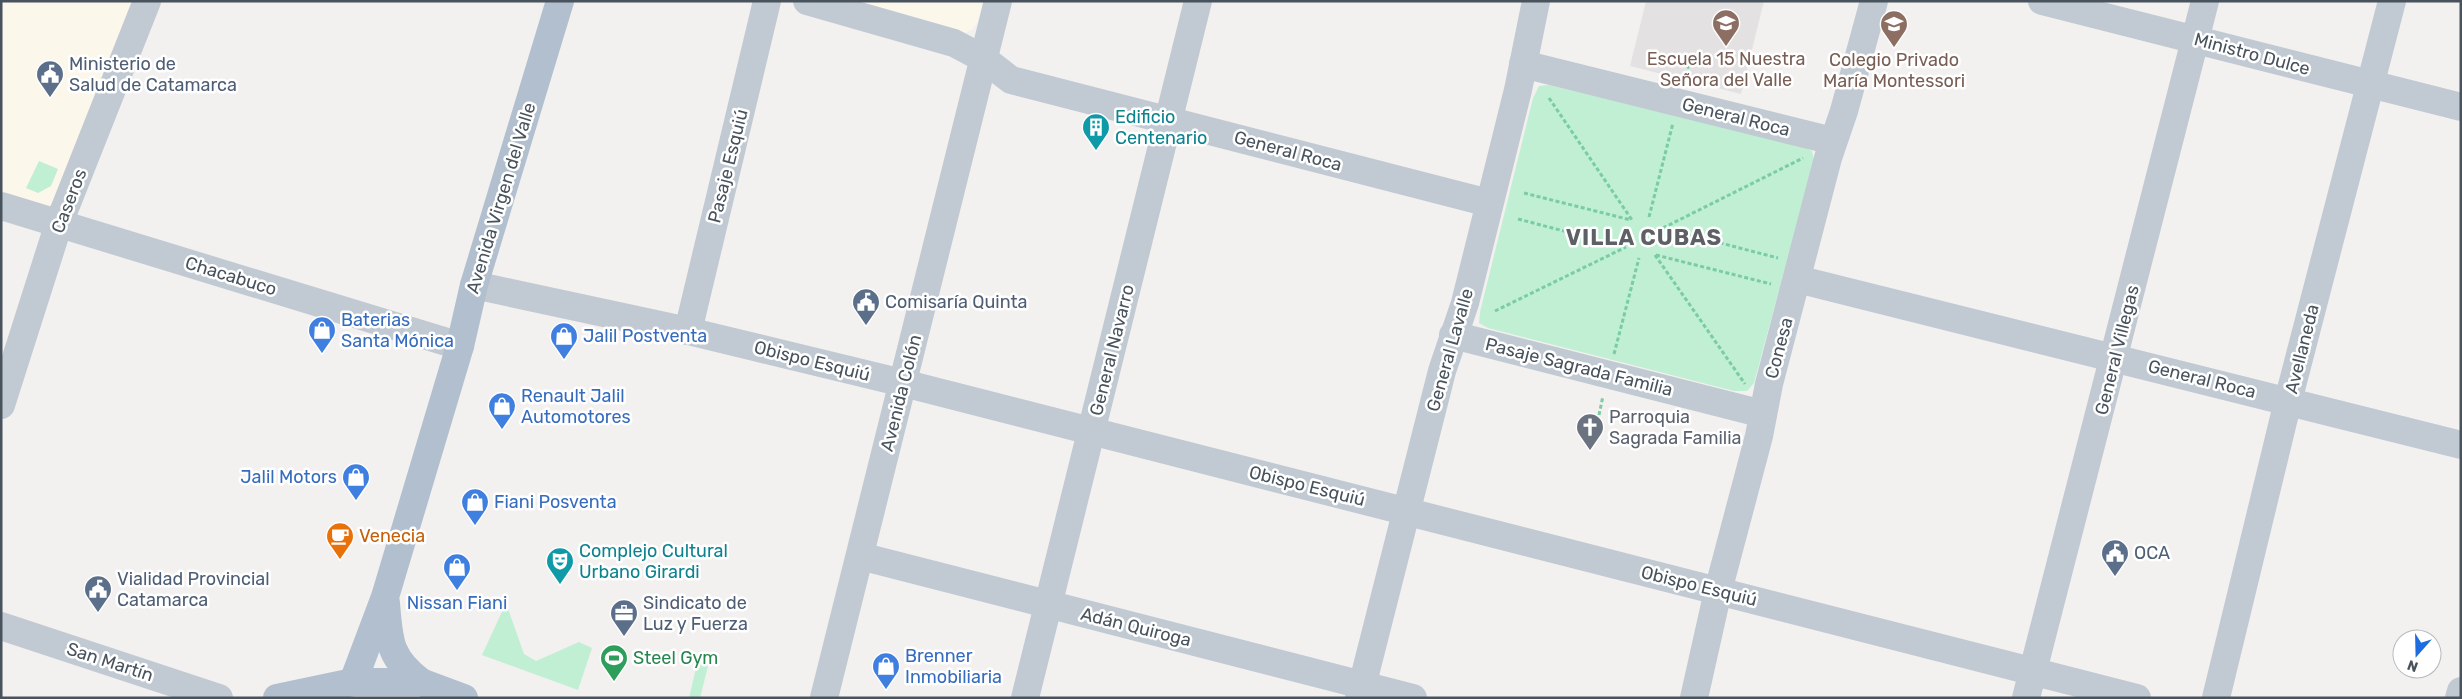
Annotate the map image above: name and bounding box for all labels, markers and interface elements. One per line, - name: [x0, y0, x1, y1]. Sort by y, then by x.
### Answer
- school or university icon: Escuela 15 Nuestra Señora del Valle: [1711, 8, 1741, 47]
- school or university icon: Colegio Privado María Montessori: [1879, 9, 1909, 48]
- street label: Ministro Dulce: [2192, 28, 2312, 80]
- place label: Escuela 15 Nuestra Señora del Valle: [1647, 48, 1805, 91]
- place label: Colegio Privado María Montessori: [1823, 49, 1965, 92]
- place label: Ministerio de Salud de Catamarca: [69, 53, 237, 96]
- public building icon: Ministerio de Salud de Catamarca: [35, 59, 65, 98]
- street label: General Roca: [1680, 93, 1792, 141]
- street label: Avenida Virgen del Valle: [461, 100, 541, 296]
- place label: Edificio Centenario: [1115, 106, 1207, 149]
- street label: Pasaje Esquiú: [703, 107, 753, 225]
- building icon: Edificio Centenario: [1081, 112, 1111, 151]
- street label: General Roca: [1232, 126, 1344, 176]
- street label: Caseros: [47, 166, 91, 236]
- district label: VILLA CUBAS: [1566, 224, 1722, 251]
- street label: Chacabuco: [183, 252, 279, 300]
- street label: General Navarro: [1085, 282, 1139, 418]
- street label: General Villegas: [2090, 283, 2144, 417]
- street label: General Lavalle: [1422, 286, 1478, 414]
- public building icon: Comisaría Quinta: [851, 287, 881, 326]
- place label: Comisaría Quinta: [885, 291, 1027, 313]
- street label: Avellaneda: [2280, 302, 2324, 396]
- place label: Baterias Santa Mónica: [341, 309, 454, 352]
- shop icon: Baterias Santa Mónica: [307, 315, 337, 354]
- street label: Conesa: [1760, 315, 1798, 381]
- shop icon: Jalil Postventa: [549, 321, 579, 360]
- place label: Jalil Postventa: [583, 325, 707, 347]
- street label: Avenida Colón: [876, 332, 926, 454]
- street label: Pasaje Sagrada Familia: [1483, 333, 1675, 401]
- street label: Obispo Esquiú: [752, 336, 872, 386]
- street label: General Roca: [2146, 355, 2258, 403]
- place label: Renault Jalil Automotores: [521, 385, 631, 428]
- shop icon: Renault Jalil Automotores: [487, 391, 517, 430]
- place label: Parroquia Sagrada Familia: [1609, 406, 1742, 449]
- church icon: Parroquia Sagrada Familia: [1575, 412, 1605, 451]
- street label: Obispo Esquiú: [1247, 461, 1367, 511]
- shop icon: Jalil Motors: [341, 462, 371, 501]
- place label: Jalil Motors: [240, 466, 337, 488]
- shop icon: Fiani Posventa: [460, 487, 490, 526]
- place label: Fiani Posventa: [494, 491, 617, 513]
- cafe icon: Venecia: [325, 521, 355, 560]
- place label: Venecia: [359, 525, 425, 547]
- public building icon: OCA: [2100, 538, 2130, 577]
- place label: Complejo Cultural Urbano Girardi: [579, 540, 728, 583]
- place label: OCA: [2134, 542, 2170, 564]
- theatre icon: Complejo Cultural Urbano Girardi: [545, 546, 575, 585]
- shop icon: Nissan Fiani: [442, 552, 472, 591]
- street label: Obispo Esquiú: [1639, 561, 1759, 611]
- place label: Vialidad Provincial Catamarca: [117, 568, 270, 611]
- public building icon: Vialidad Provincial Catamarca: [83, 574, 113, 613]
- place label: Nissan Fiani: [407, 592, 507, 614]
- place label: Sindicato de Luz y Fuerza: [643, 592, 748, 635]
- office icon: Sindicato de Luz y Fuerza: [609, 598, 639, 637]
- street label: Adán Quiroga: [1079, 603, 1193, 651]
- north arrow: [2392, 629, 2442, 679]
- street label: San Martín: [64, 638, 156, 686]
- sports icon: Steel Gym: [599, 643, 629, 682]
- place label: Brenner Inmobiliaria: [905, 645, 1002, 688]
- place label: Steel Gym: [633, 647, 718, 669]
- shop icon: Brenner Inmobiliaria: [871, 651, 901, 690]
- text: N: [2405, 656, 2420, 675]

